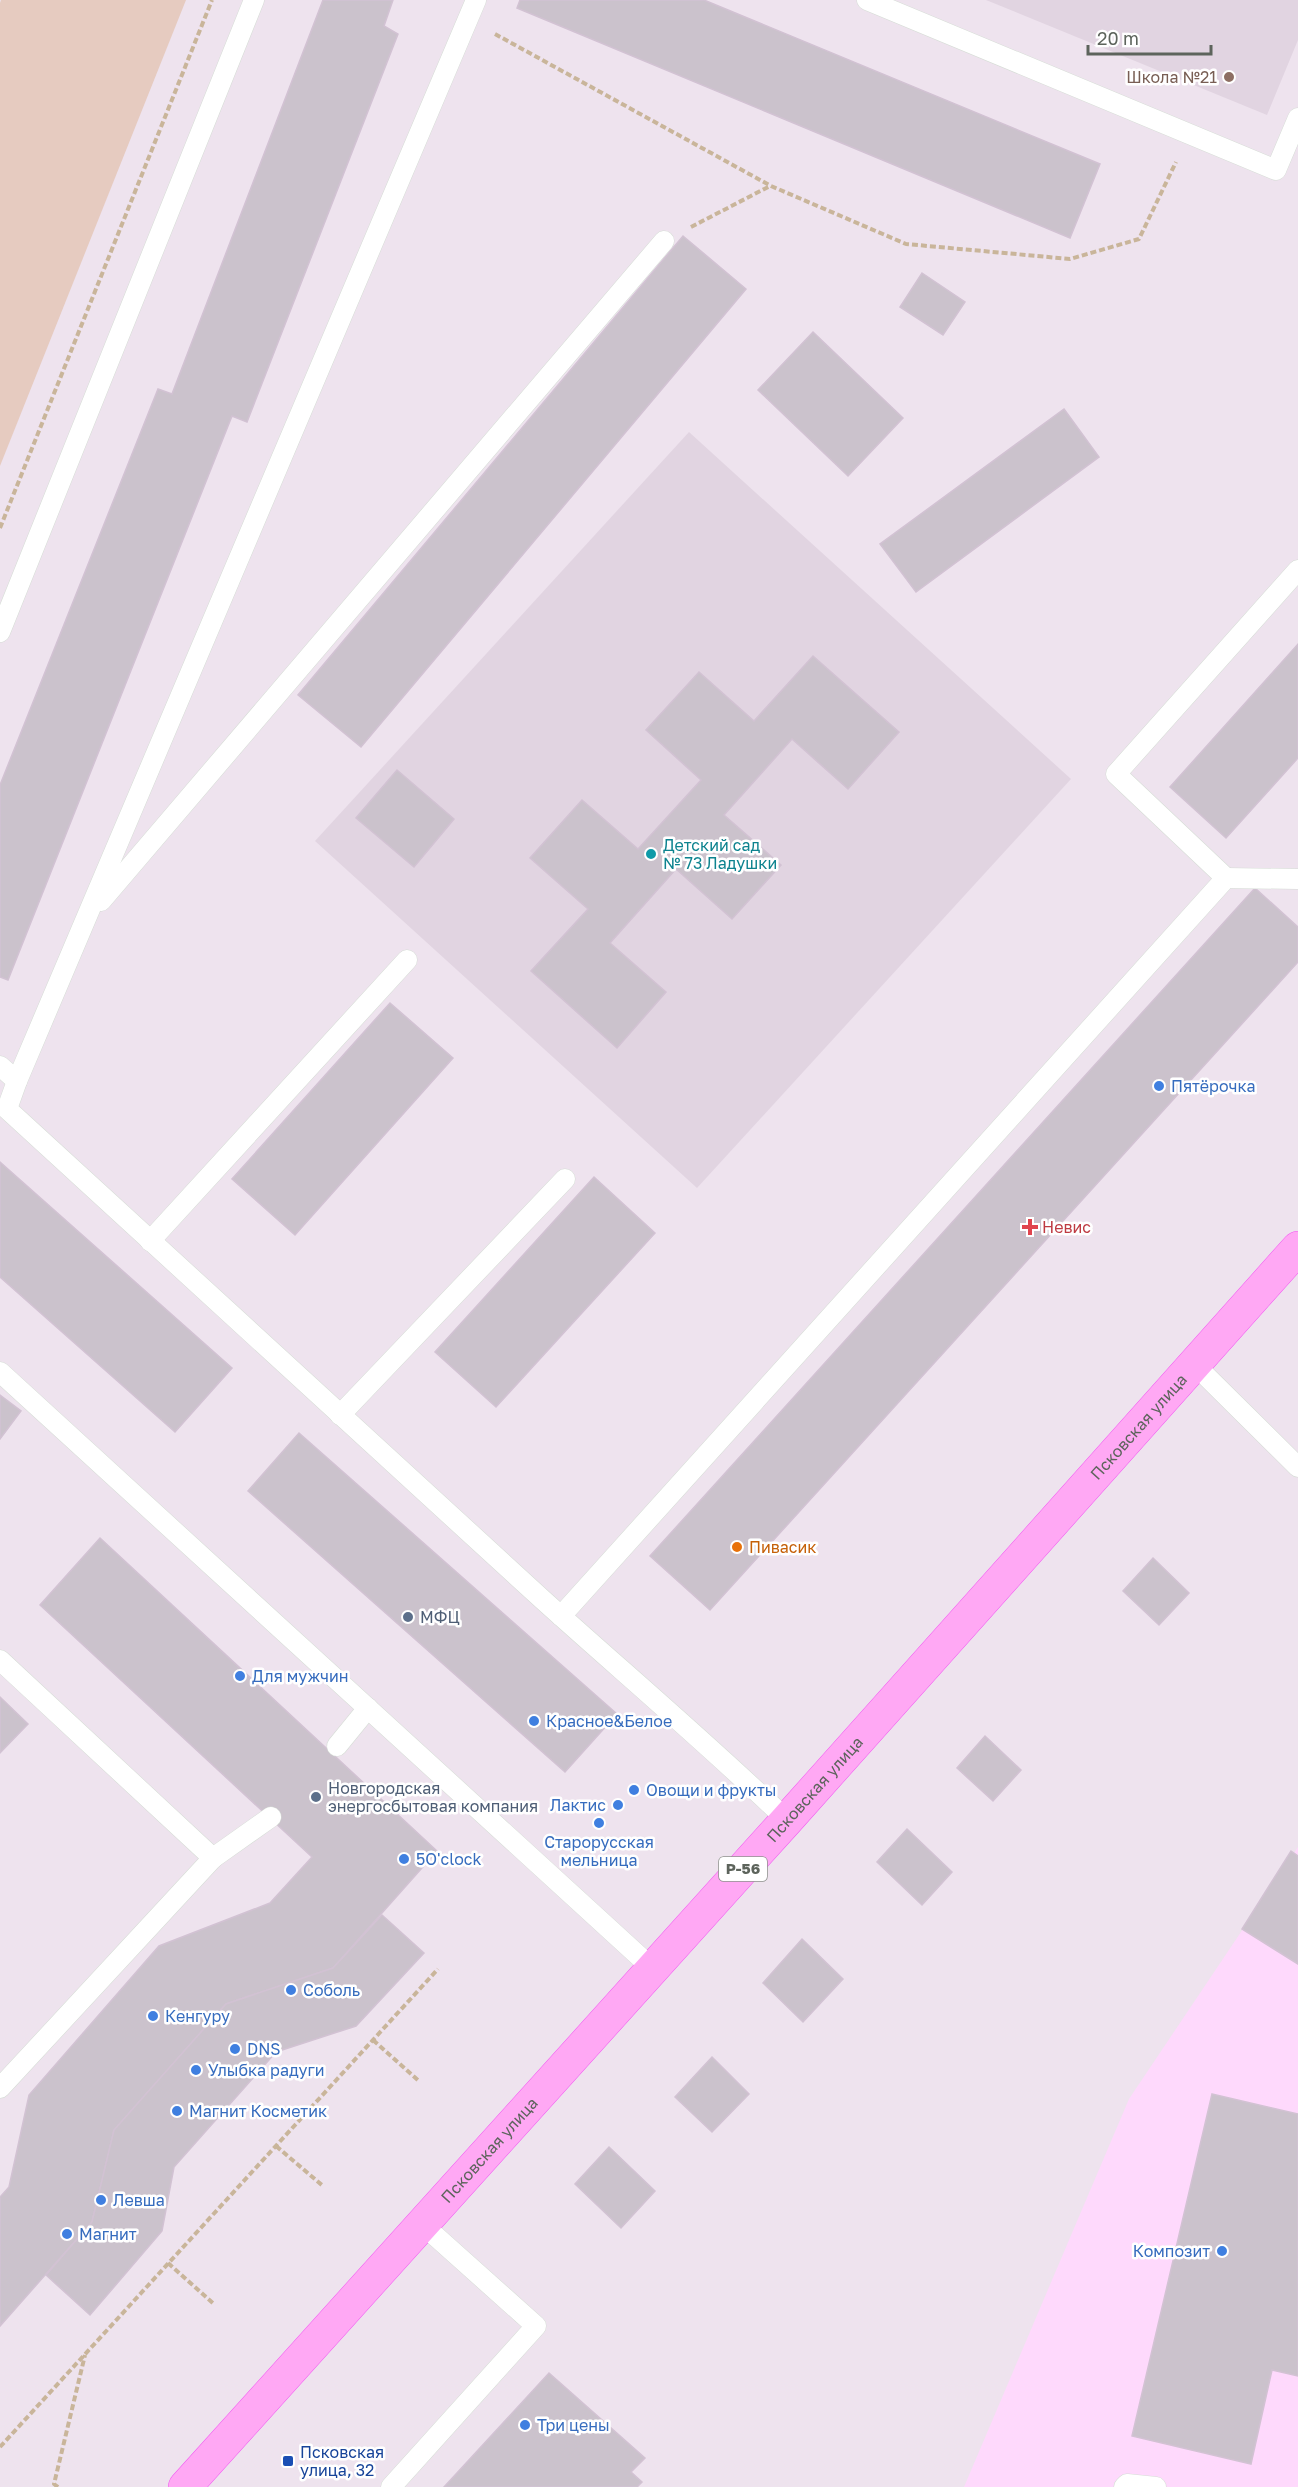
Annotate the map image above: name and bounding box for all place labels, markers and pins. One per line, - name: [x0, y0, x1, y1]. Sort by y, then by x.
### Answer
- place label: Школа №21: [1126, 67, 1217, 87]
- marker: Школа №21: [1222, 70, 1236, 84]
- place label: Детский сад № 73 Ладушки: [663, 835, 777, 873]
- marker: Детский сад № 73 Ладушки: [644, 847, 658, 861]
- place label: Пятёрочка: [1171, 1076, 1255, 1096]
- marker: Пятёрочка: [1152, 1079, 1166, 1093]
- place label: Невис: [1042, 1217, 1091, 1237]
- marker: Невис: [1023, 1220, 1037, 1234]
- place label: Пивасик: [749, 1537, 817, 1557]
- marker: Пивасик: [730, 1540, 744, 1554]
- place label: МФЦ: [420, 1607, 460, 1627]
- marker: МФЦ: [401, 1610, 415, 1624]
- place label: Для мужчин: [252, 1666, 348, 1686]
- marker: Для мужчин: [233, 1669, 247, 1683]
- place label: Красное&Белое: [546, 1711, 672, 1731]
- marker: Красное&Белое: [527, 1714, 541, 1728]
- place label: Новгородская энергосбытовая компания: [328, 1778, 538, 1816]
- place label: Овощи и фрукты: [646, 1780, 776, 1800]
- marker: Овощи и фрукты: [627, 1783, 641, 1797]
- marker: Новгородская энергосбытовая компания: [309, 1790, 323, 1804]
- place label: Лактис: [550, 1795, 606, 1815]
- marker: Лактис: [611, 1798, 625, 1812]
- marker: Старорусская мельница: [592, 1816, 606, 1830]
- place label: Старорусская мельница: [544, 1832, 654, 1870]
- place label: 5O'clock: [416, 1849, 482, 1869]
- marker: 5O'clock: [397, 1852, 411, 1866]
- place label: Соболь: [303, 1980, 360, 2000]
- marker: Соболь: [284, 1983, 298, 1997]
- place label: Кенгуру: [165, 2006, 230, 2026]
- marker: Кенгуру: [146, 2009, 160, 2023]
- place label: DNS: [247, 2039, 281, 2059]
- marker: DNS: [228, 2042, 242, 2056]
- place label: Улыбка радуги: [208, 2060, 325, 2080]
- marker: Улыбка радуги: [189, 2063, 203, 2077]
- place label: Магнит Косметик: [189, 2101, 327, 2121]
- marker: Магнит Косметик: [170, 2104, 184, 2118]
- place label: Левша: [113, 2190, 165, 2210]
- marker: Левша: [94, 2193, 108, 2207]
- place label: Магнит: [79, 2224, 137, 2244]
- marker: Магнит: [60, 2227, 74, 2241]
- place label: Композит: [1133, 2241, 1210, 2261]
- marker: Композит: [1215, 2244, 1229, 2258]
- place label: Три цены: [537, 2415, 610, 2435]
- marker: Три цены: [518, 2418, 532, 2432]
- place label: Псковская улица, 32: [300, 2442, 384, 2480]
- marker: Псковская улица, 32: [281, 2454, 295, 2468]

